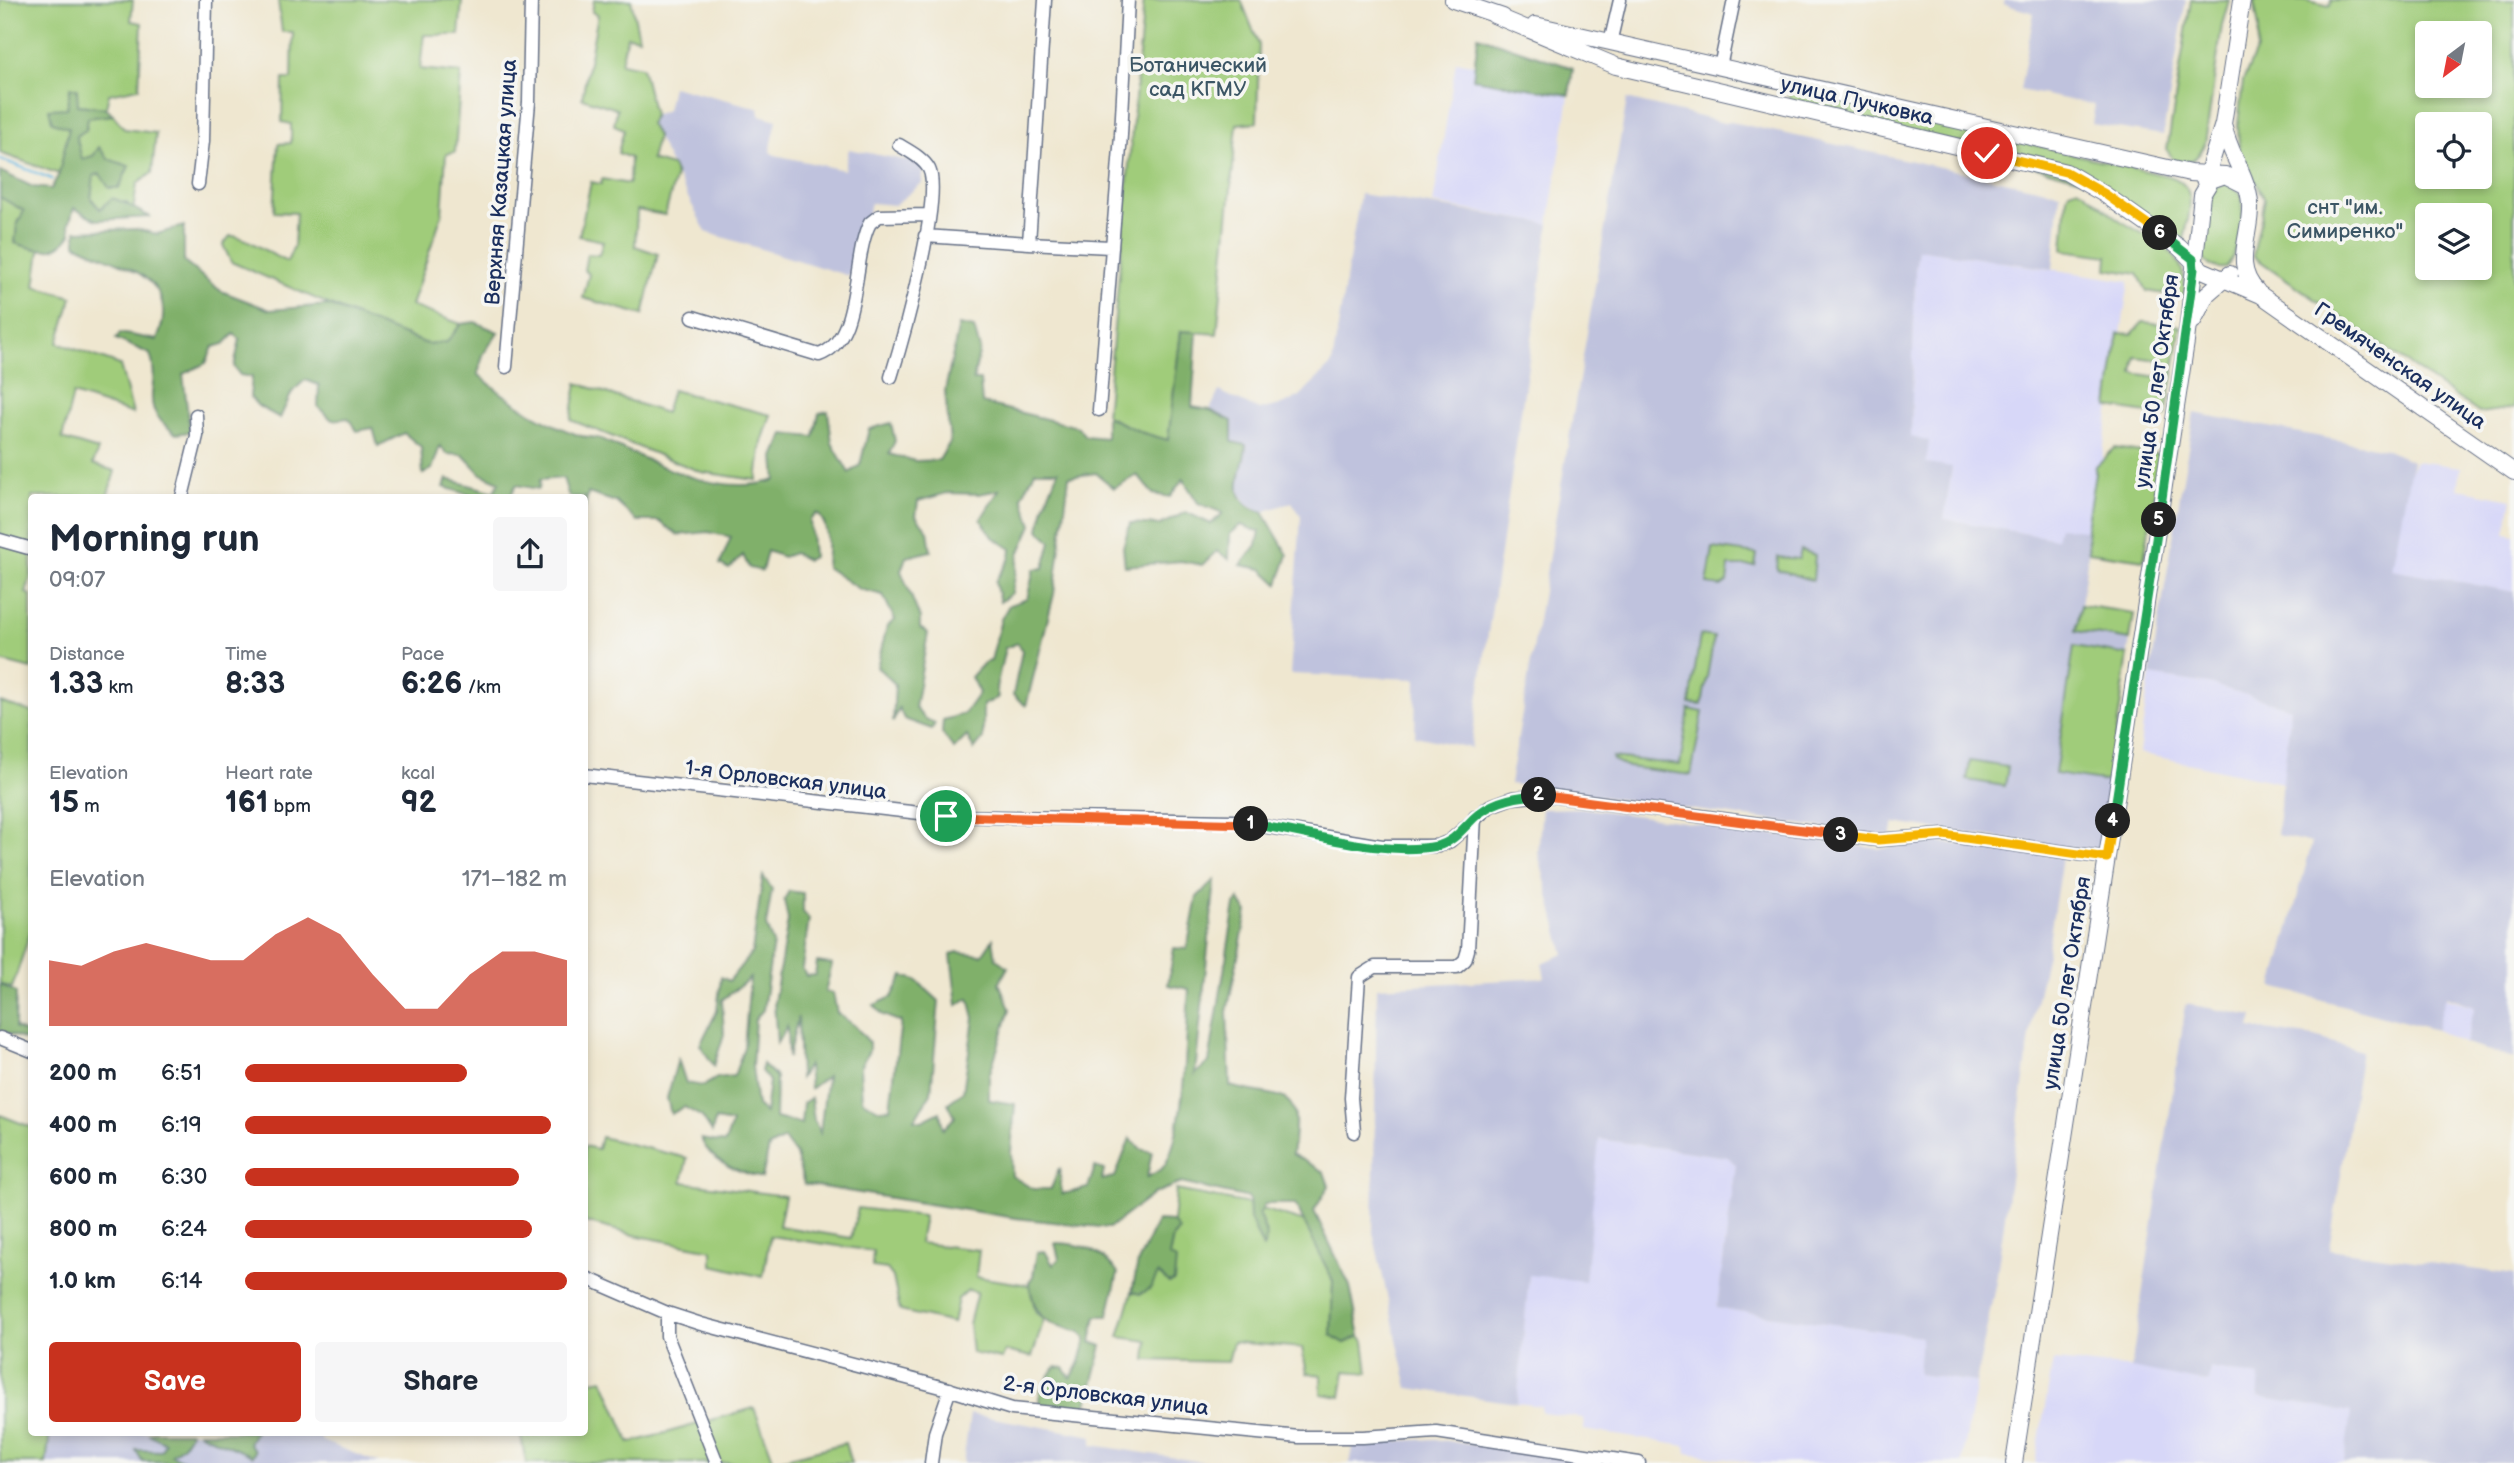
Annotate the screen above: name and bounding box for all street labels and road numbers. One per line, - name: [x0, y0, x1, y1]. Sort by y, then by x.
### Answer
- street label: Верхняя Казацкая улица: [480, 58, 522, 306]
- street label: улица Пучковка: [1778, 71, 1936, 131]
- street label: улица 50 лет Октября: [2130, 273, 2184, 489]
- street label: Гремяченская улица: [2309, 297, 2491, 435]
- street label: 1-я Орловская улица: [684, 755, 889, 805]
- street label: улица 50 лет Октября: [2038, 875, 2096, 1091]
- street label: 2-я Орловская улица: [1002, 1371, 1211, 1421]

